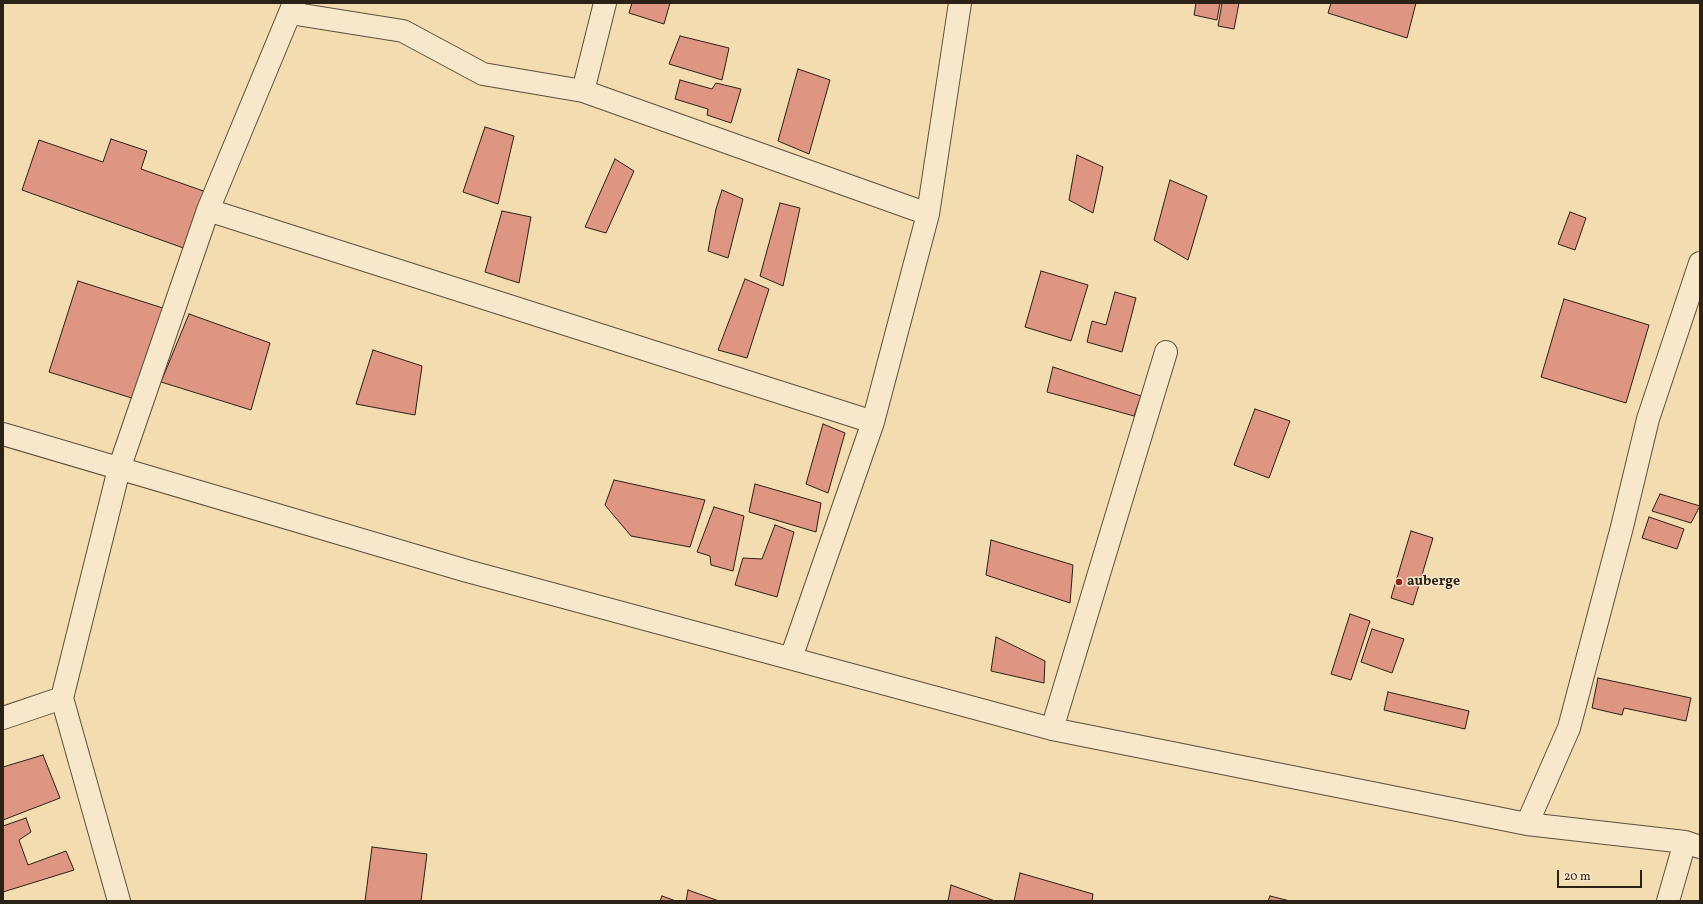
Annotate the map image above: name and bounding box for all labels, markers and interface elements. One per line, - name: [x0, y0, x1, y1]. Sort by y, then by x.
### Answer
- place label: auberge: [1407, 574, 1460, 590]
- marker: auberge: [1394, 577, 1404, 587]
- scale bar: [1559, 862, 1644, 888]
- text: 20 m: [1564, 869, 1591, 885]

